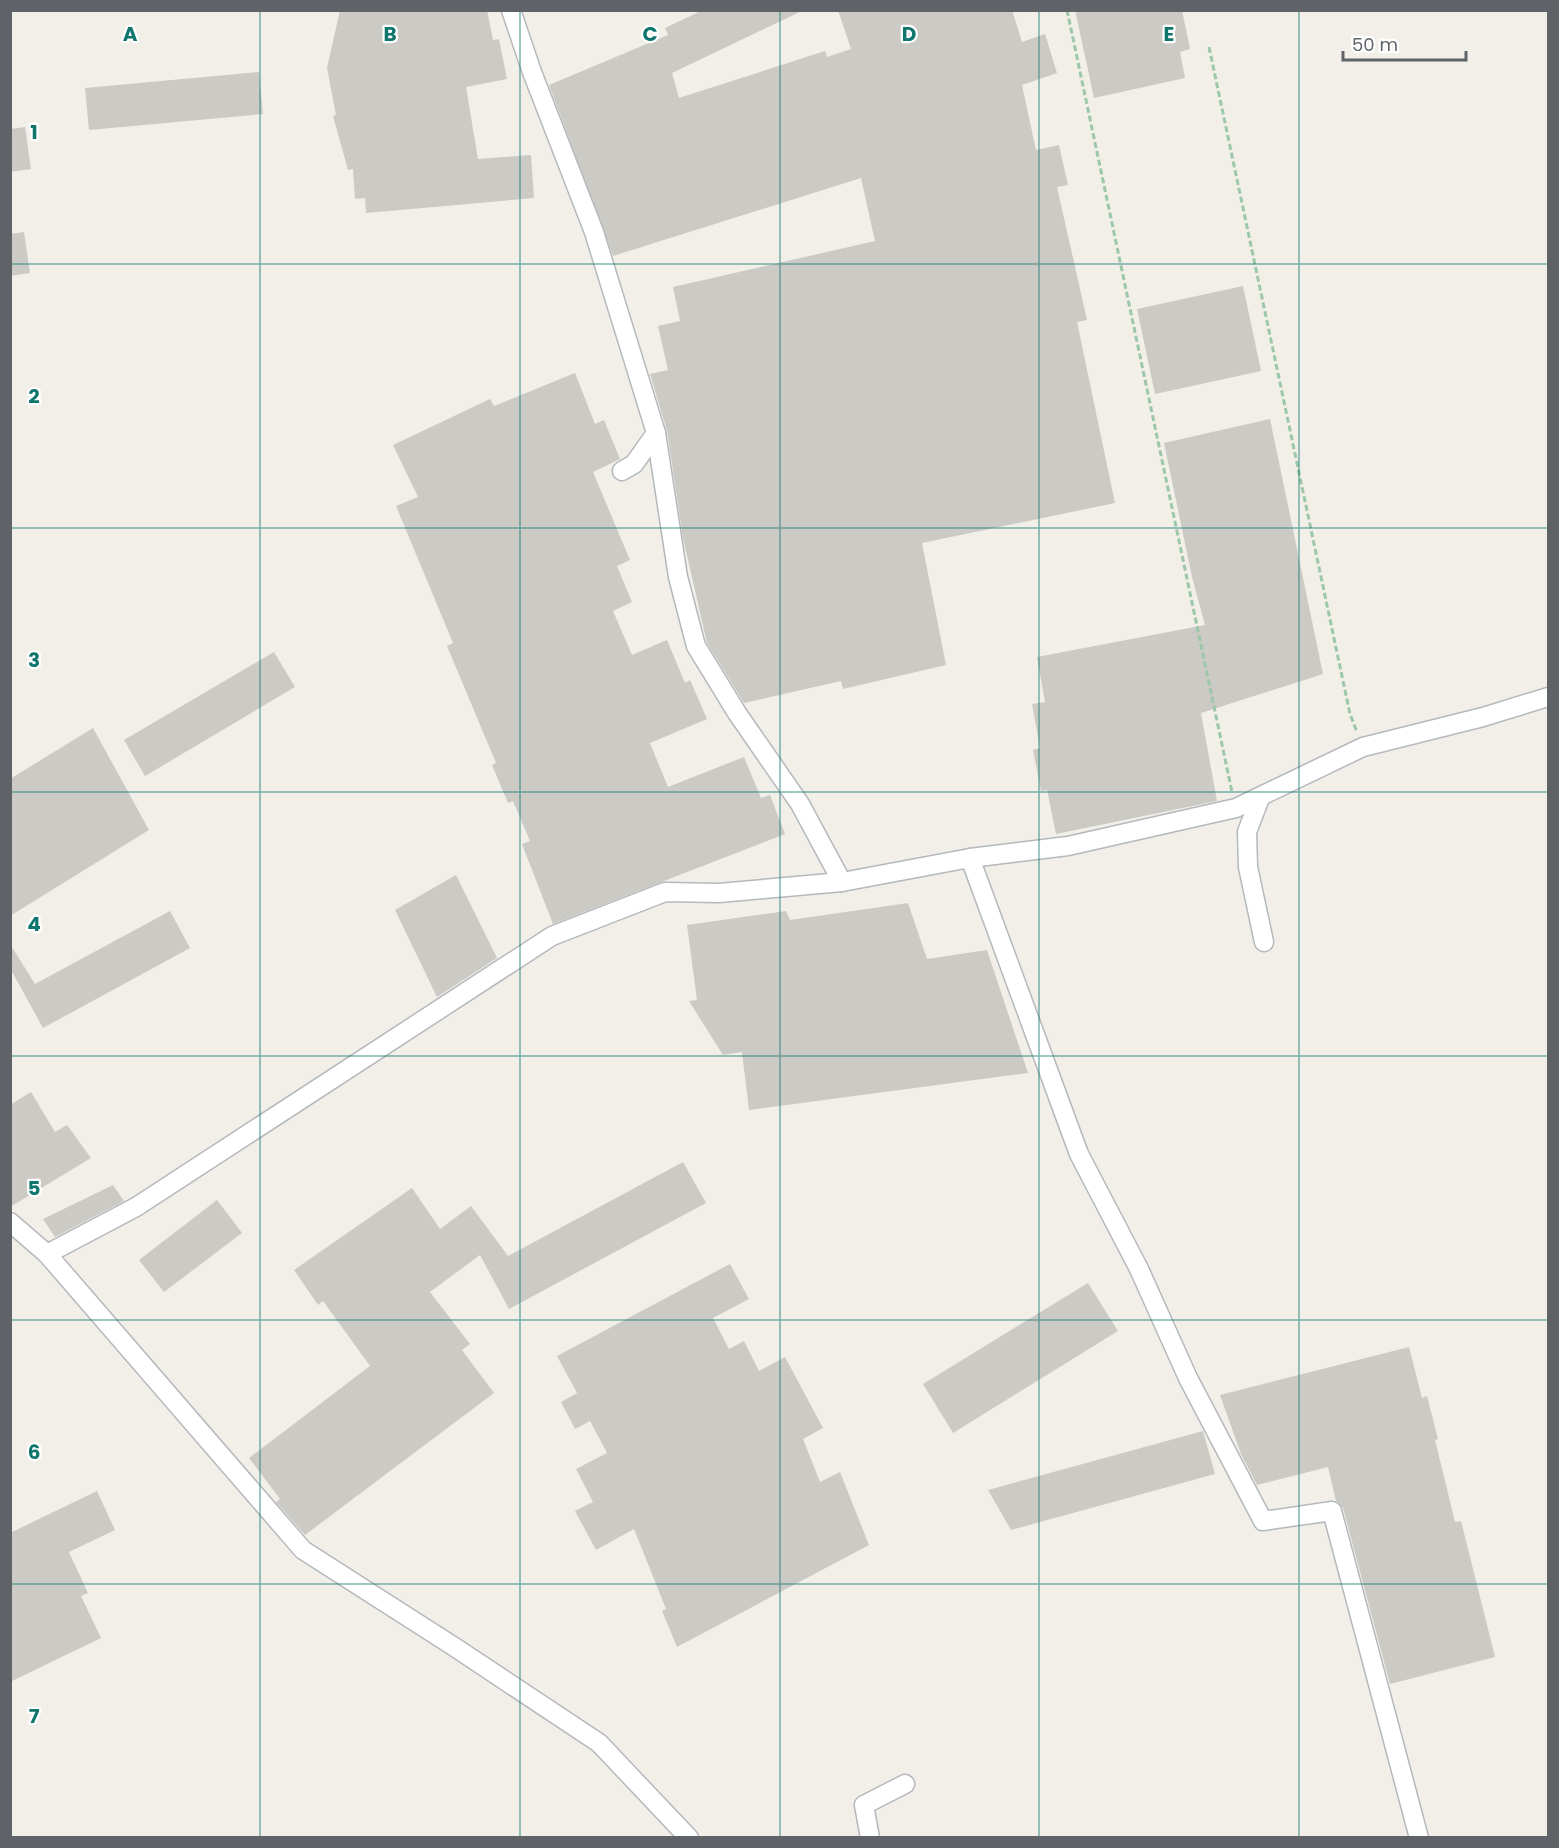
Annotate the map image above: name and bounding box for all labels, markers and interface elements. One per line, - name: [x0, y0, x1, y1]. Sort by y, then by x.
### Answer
- text: A: [123, 20, 138, 48]
- text: B: [383, 20, 397, 48]
- text: C: [642, 20, 658, 48]
- text: D: [902, 20, 916, 48]
- text: E: [1164, 20, 1174, 48]
- scale bar: [1343, 24, 1466, 62]
- text: 50 m: [1352, 32, 1398, 57]
- text: 1: [30, 118, 38, 146]
- text: 2: [28, 382, 40, 410]
- text: 3: [28, 646, 40, 674]
- text: 4: [27, 910, 41, 938]
- text: 5: [28, 1174, 41, 1202]
- text: 6: [28, 1438, 40, 1466]
- text: 7: [29, 1702, 40, 1730]

